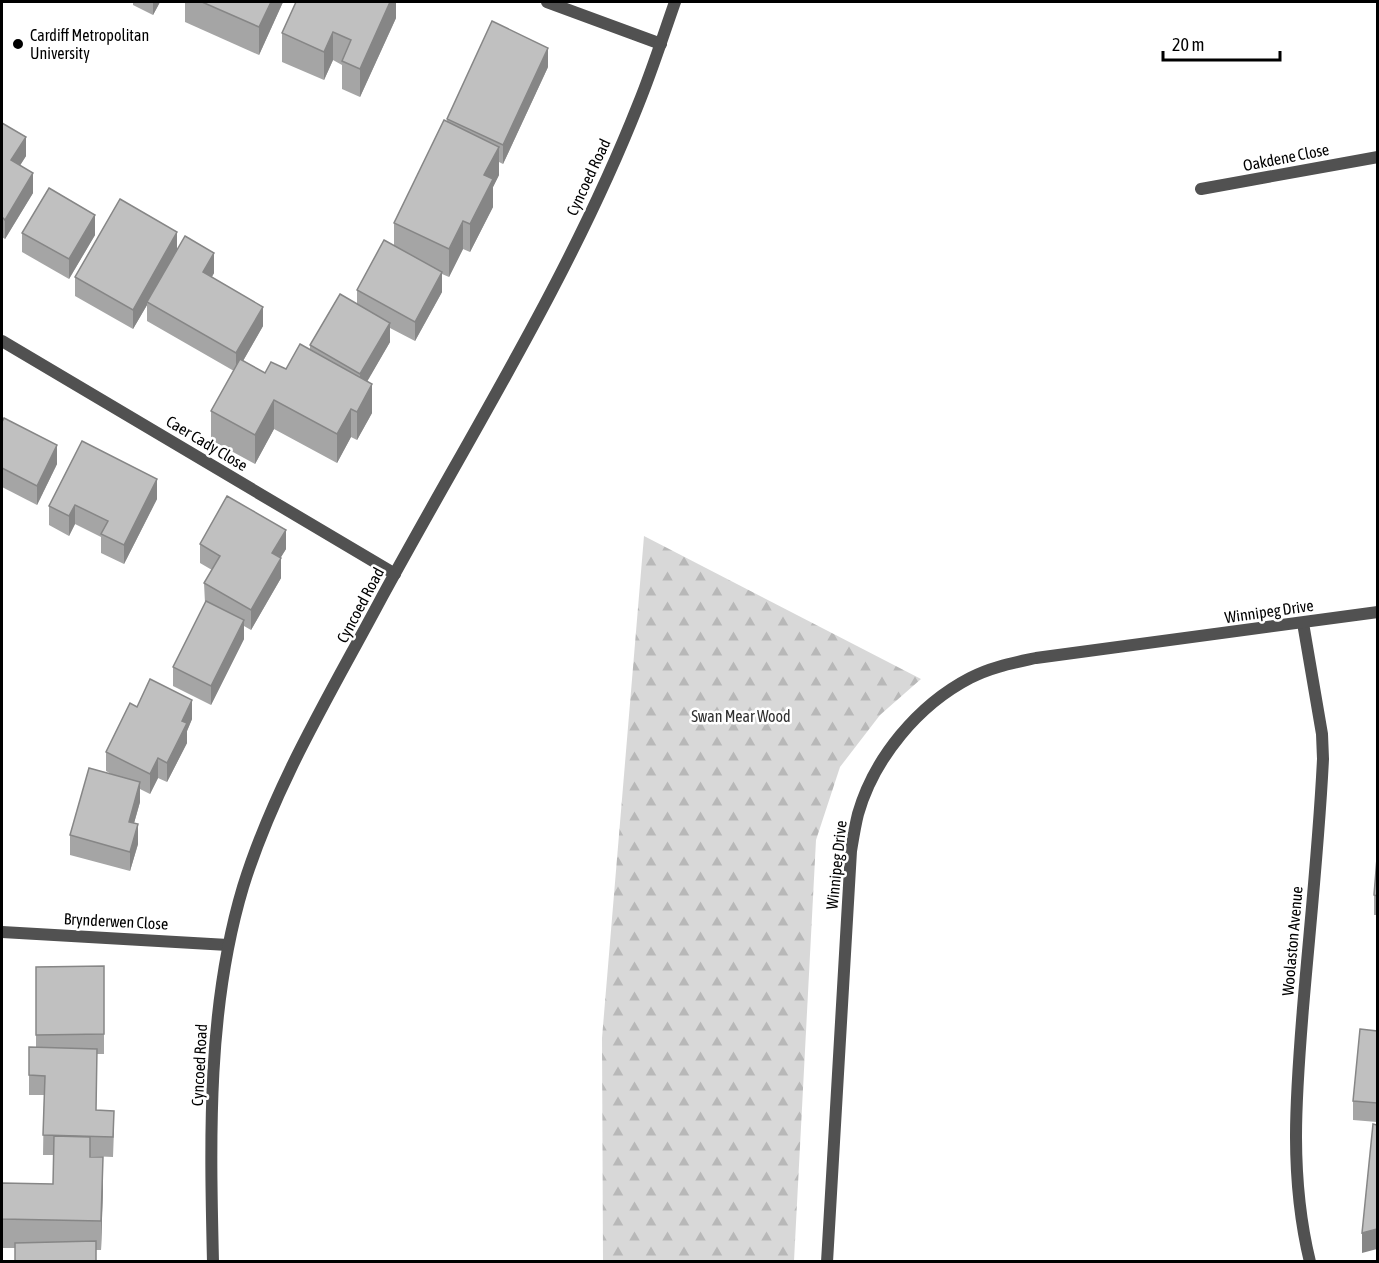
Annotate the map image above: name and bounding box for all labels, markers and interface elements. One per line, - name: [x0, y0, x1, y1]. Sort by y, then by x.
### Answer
- scale bar: [1163, 24, 1280, 62]
- place label: Cardiff Metropolitan University: [30, 26, 149, 63]
- text: 20 m: [1172, 34, 1204, 55]
- marker: Cardiff Metropolitan University: [11, 37, 25, 51]
- street label: Cyncoed Road: [562, 136, 614, 219]
- street label: Oakdene Close: [1241, 140, 1331, 174]
- street label: Caer Cady Close: [163, 412, 251, 475]
- street label: Cyncoed Road: [333, 564, 388, 646]
- street label: Winnipeg Drive: [1223, 596, 1315, 627]
- park label: Swan Mear Wood: [691, 707, 791, 725]
- street label: Winnipeg Drive: [822, 820, 851, 911]
- street label: Woolaston Avenue: [1278, 886, 1306, 996]
- street label: Brynderwen Close: [63, 909, 169, 934]
- street label: Cyncoed Road: [188, 1023, 211, 1107]

